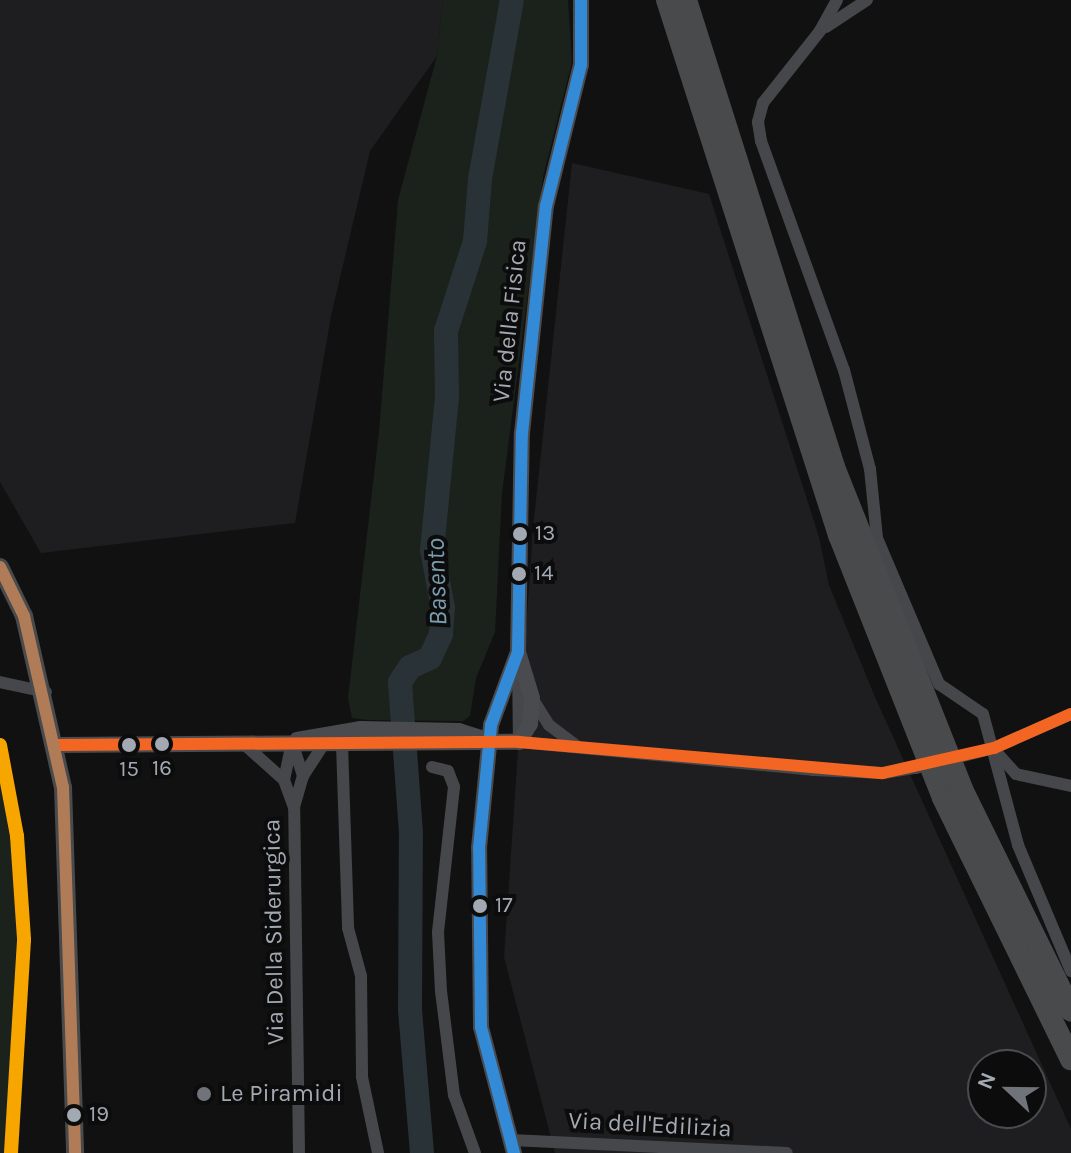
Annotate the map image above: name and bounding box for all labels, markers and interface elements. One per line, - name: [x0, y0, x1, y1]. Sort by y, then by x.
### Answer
- street label: Via della Fisica: [487, 238, 533, 404]
- place label: 13: [535, 521, 555, 547]
- marker: 13: [512, 526, 528, 542]
- water label: Basento: [420, 538, 454, 626]
- place label: 14: [534, 561, 554, 587]
- marker: 14: [511, 566, 527, 582]
- marker: 16: [154, 736, 170, 752]
- marker: 15: [121, 737, 137, 753]
- place label: 16: [152, 756, 172, 782]
- place label: 15: [119, 757, 139, 783]
- street label: Via Della Siderurgica: [258, 819, 290, 1045]
- place label: 17: [495, 893, 513, 919]
- marker: 17: [472, 898, 488, 914]
- north arrow: [967, 1049, 1047, 1129]
- text: N: [972, 1069, 1002, 1093]
- place label: Le Piramidi: [220, 1080, 343, 1108]
- marker: Le Piramidi: [195, 1085, 213, 1103]
- place label: 19: [89, 1102, 109, 1128]
- street label: Via dell'Edilizia: [568, 1106, 732, 1144]
- marker: 19: [66, 1107, 82, 1123]

